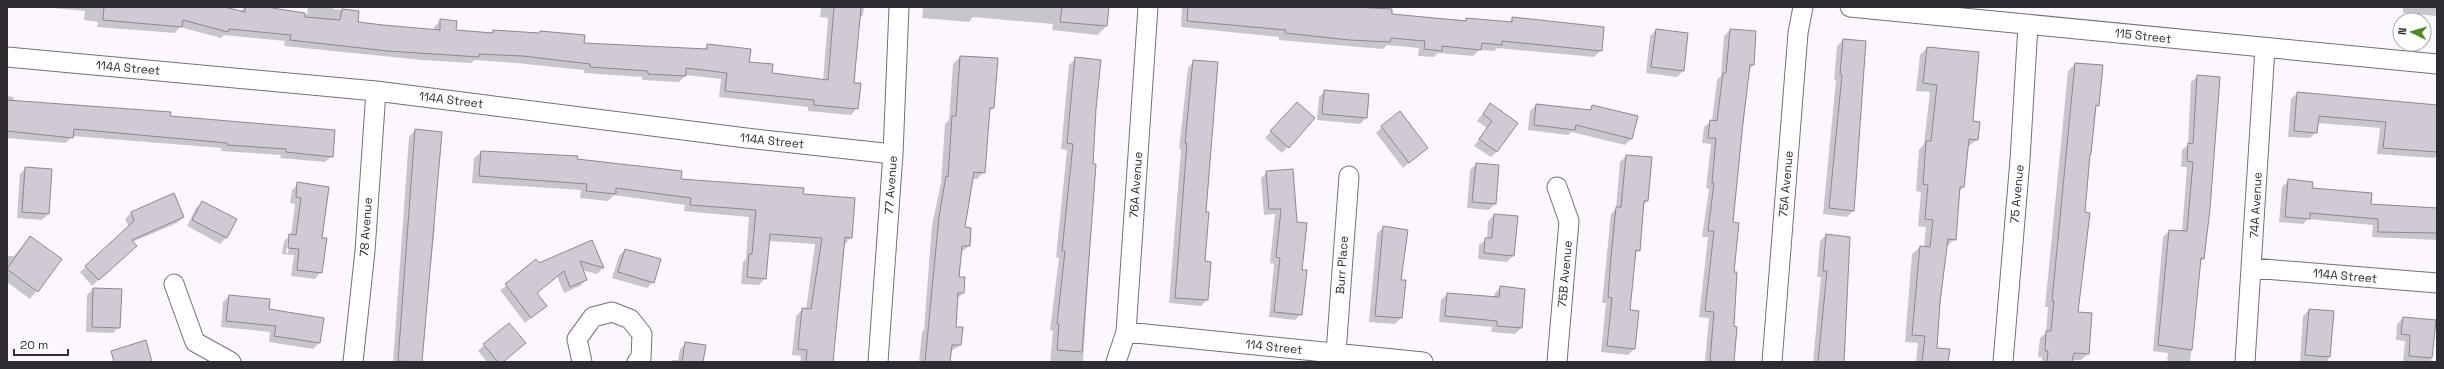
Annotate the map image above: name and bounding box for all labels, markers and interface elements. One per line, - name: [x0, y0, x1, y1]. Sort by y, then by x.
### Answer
- north arrow: [2392, 12, 2432, 52]
- street label: 115 Street: [2114, 25, 2172, 47]
- text: N: [2395, 27, 2409, 35]
- street label: 114A Street: [95, 57, 161, 79]
- street label: 114A Street: [418, 88, 484, 112]
- street label: 114A Street: [739, 130, 805, 152]
- street label: 75A Avenue: [1775, 150, 1797, 218]
- street label: 76A Avenue: [1126, 151, 1146, 219]
- street label: 77 Avenue: [881, 155, 901, 215]
- street label: 75 Avenue: [2006, 164, 2028, 224]
- street label: 74A Avenue: [2246, 171, 2266, 239]
- street label: 78 Avenue: [356, 197, 376, 257]
- street label: Burr Place: [1332, 235, 1352, 295]
- street label: 75B Avenue: [1554, 240, 1576, 308]
- street label: 114A Street: [2312, 265, 2378, 287]
- scale bar: [14, 331, 68, 357]
- street label: 114 Street: [1245, 336, 1303, 358]
- text: 20 m: [20, 337, 48, 353]

